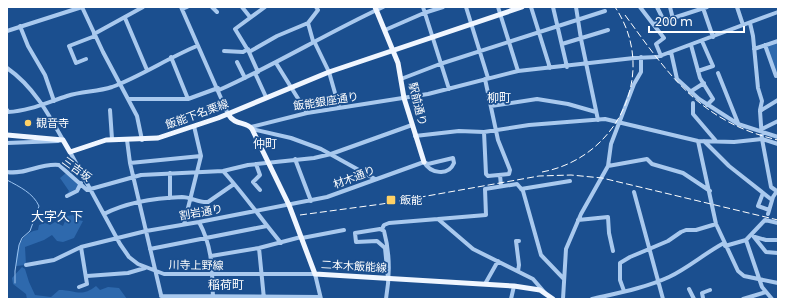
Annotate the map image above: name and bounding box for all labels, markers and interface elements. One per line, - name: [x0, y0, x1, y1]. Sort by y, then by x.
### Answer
- scale bar: [649, 8, 744, 34]
- text: 200 m: [655, 13, 693, 30]
- street label: 駅前通り: [405, 81, 431, 127]
- street label: 飯能銀座通り: [292, 88, 360, 114]
- district label: 柳町: [487, 89, 511, 106]
- street label: 飯能下名栗線: [163, 95, 231, 133]
- place label: 観音寺: [36, 115, 69, 131]
- marker: 観音寺: [23, 118, 33, 128]
- district label: 仲町: [253, 135, 277, 152]
- street label: 三吉坂: [59, 153, 95, 185]
- street label: 材木通り: [331, 162, 377, 192]
- place label: 飯能: [400, 192, 422, 208]
- marker: 飯能: [385, 194, 397, 206]
- street label: 割岩通り: [178, 200, 224, 224]
- district label: 大字久下: [31, 207, 83, 226]
- street label: 二本木飯能線: [321, 256, 387, 276]
- street label: 川寺上野線: [168, 257, 224, 273]
- district label: 稲荷町: [208, 276, 244, 293]

